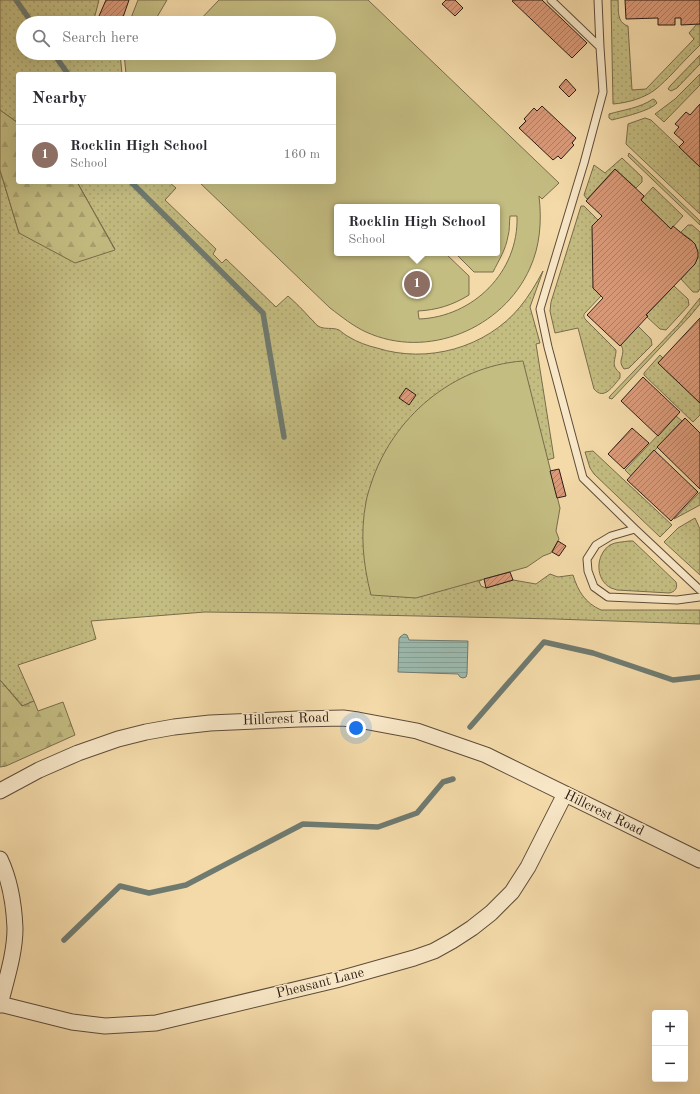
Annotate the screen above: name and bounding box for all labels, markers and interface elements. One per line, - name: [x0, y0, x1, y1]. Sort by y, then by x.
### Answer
- search box: [16, 16, 336, 60]
- icon: search: [30, 27, 52, 49]
- text: Search here: [62, 31, 139, 46]
- text: Nearby: [32, 90, 87, 107]
- text: Rocklin High School: [70, 139, 208, 154]
- text: 1: [41, 148, 49, 161]
- text: 160 m: [283, 148, 320, 161]
- text: School: [70, 157, 107, 170]
- popup: [334, 204, 500, 256]
- text: Rocklin High School: [348, 215, 486, 230]
- text: School: [348, 233, 385, 246]
- pin: 1: [404, 269, 430, 299]
- street label: Hillcrest Road: [242, 710, 330, 728]
- your location: [346, 718, 366, 738]
- street label: Hillcrest Road: [562, 788, 646, 838]
- street label: Pheasant Lane: [275, 965, 365, 1001]
- map controls: [652, 1010, 688, 1082]
- button: +: [652, 1010, 688, 1046]
- button: −: [652, 1046, 688, 1082]

